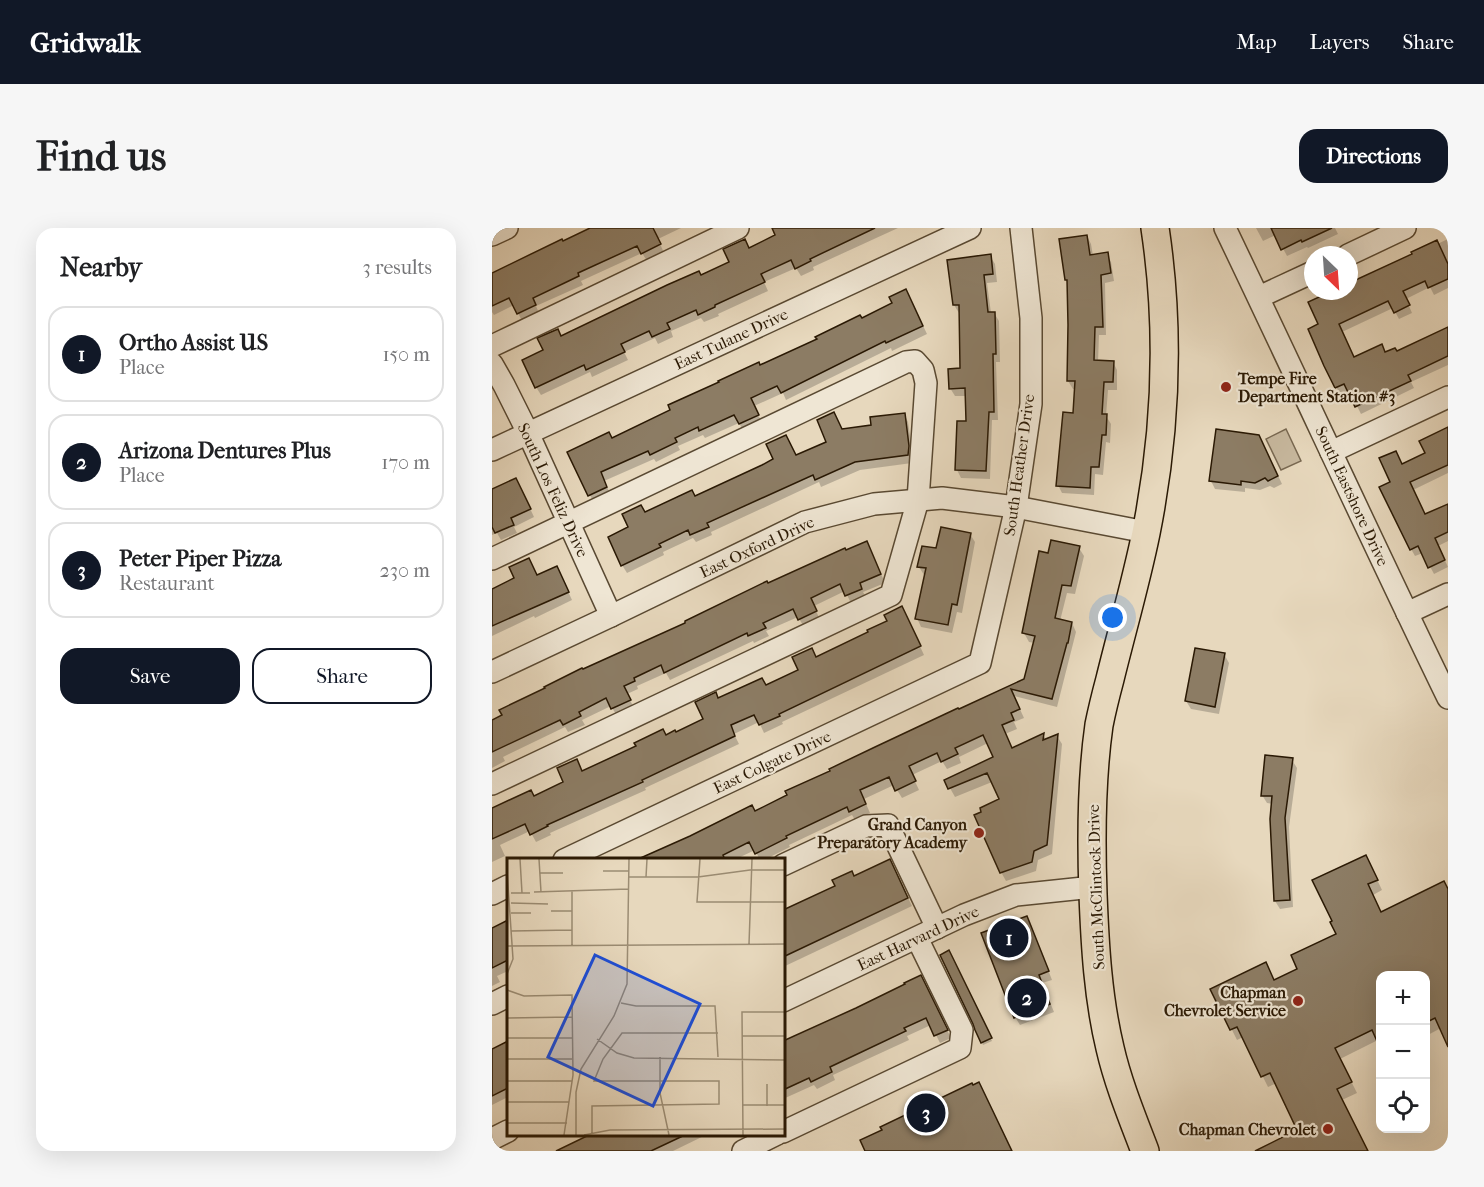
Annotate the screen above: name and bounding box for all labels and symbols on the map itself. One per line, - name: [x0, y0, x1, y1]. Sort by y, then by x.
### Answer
- north arrow: [1304, 246, 1358, 300]
- street label: East Tulane Drive: [671, 304, 791, 374]
- place label: Tempe Fire Department Station #3: [1237, 369, 1395, 407]
- marker: Tempe Fire Department Station #3: [1219, 380, 1233, 394]
- street label: South Heather Drive: [1000, 393, 1038, 537]
- street label: South Los Feliz Drive: [514, 420, 592, 560]
- street label: South Eastshore Drive: [1311, 423, 1393, 569]
- street label: East Oxford Drive: [697, 512, 817, 582]
- your location: [1098, 603, 1127, 632]
- street label: East Colgate Drive: [710, 726, 834, 798]
- street label: South McClintock Drive: [1084, 804, 1108, 970]
- place label: Grand Canyon Preparatory Academy: [817, 815, 968, 853]
- marker: Grand Canyon Preparatory Academy: [972, 826, 986, 840]
- inset map: [507, 858, 784, 1136]
- street label: East Harvard Drive: [854, 901, 982, 975]
- pin: 1: [990, 916, 1028, 960]
- pin: 2: [1008, 976, 1046, 1020]
- place label: Chapman Chevrolet Service: [1164, 983, 1287, 1020]
- marker: Chapman Chevrolet Service: [1291, 994, 1305, 1008]
- pin: 3: [906, 1090, 946, 1136]
- place label: Chapman Chevrolet: [1179, 1120, 1316, 1140]
- marker: Chapman Chevrolet: [1321, 1122, 1335, 1136]

